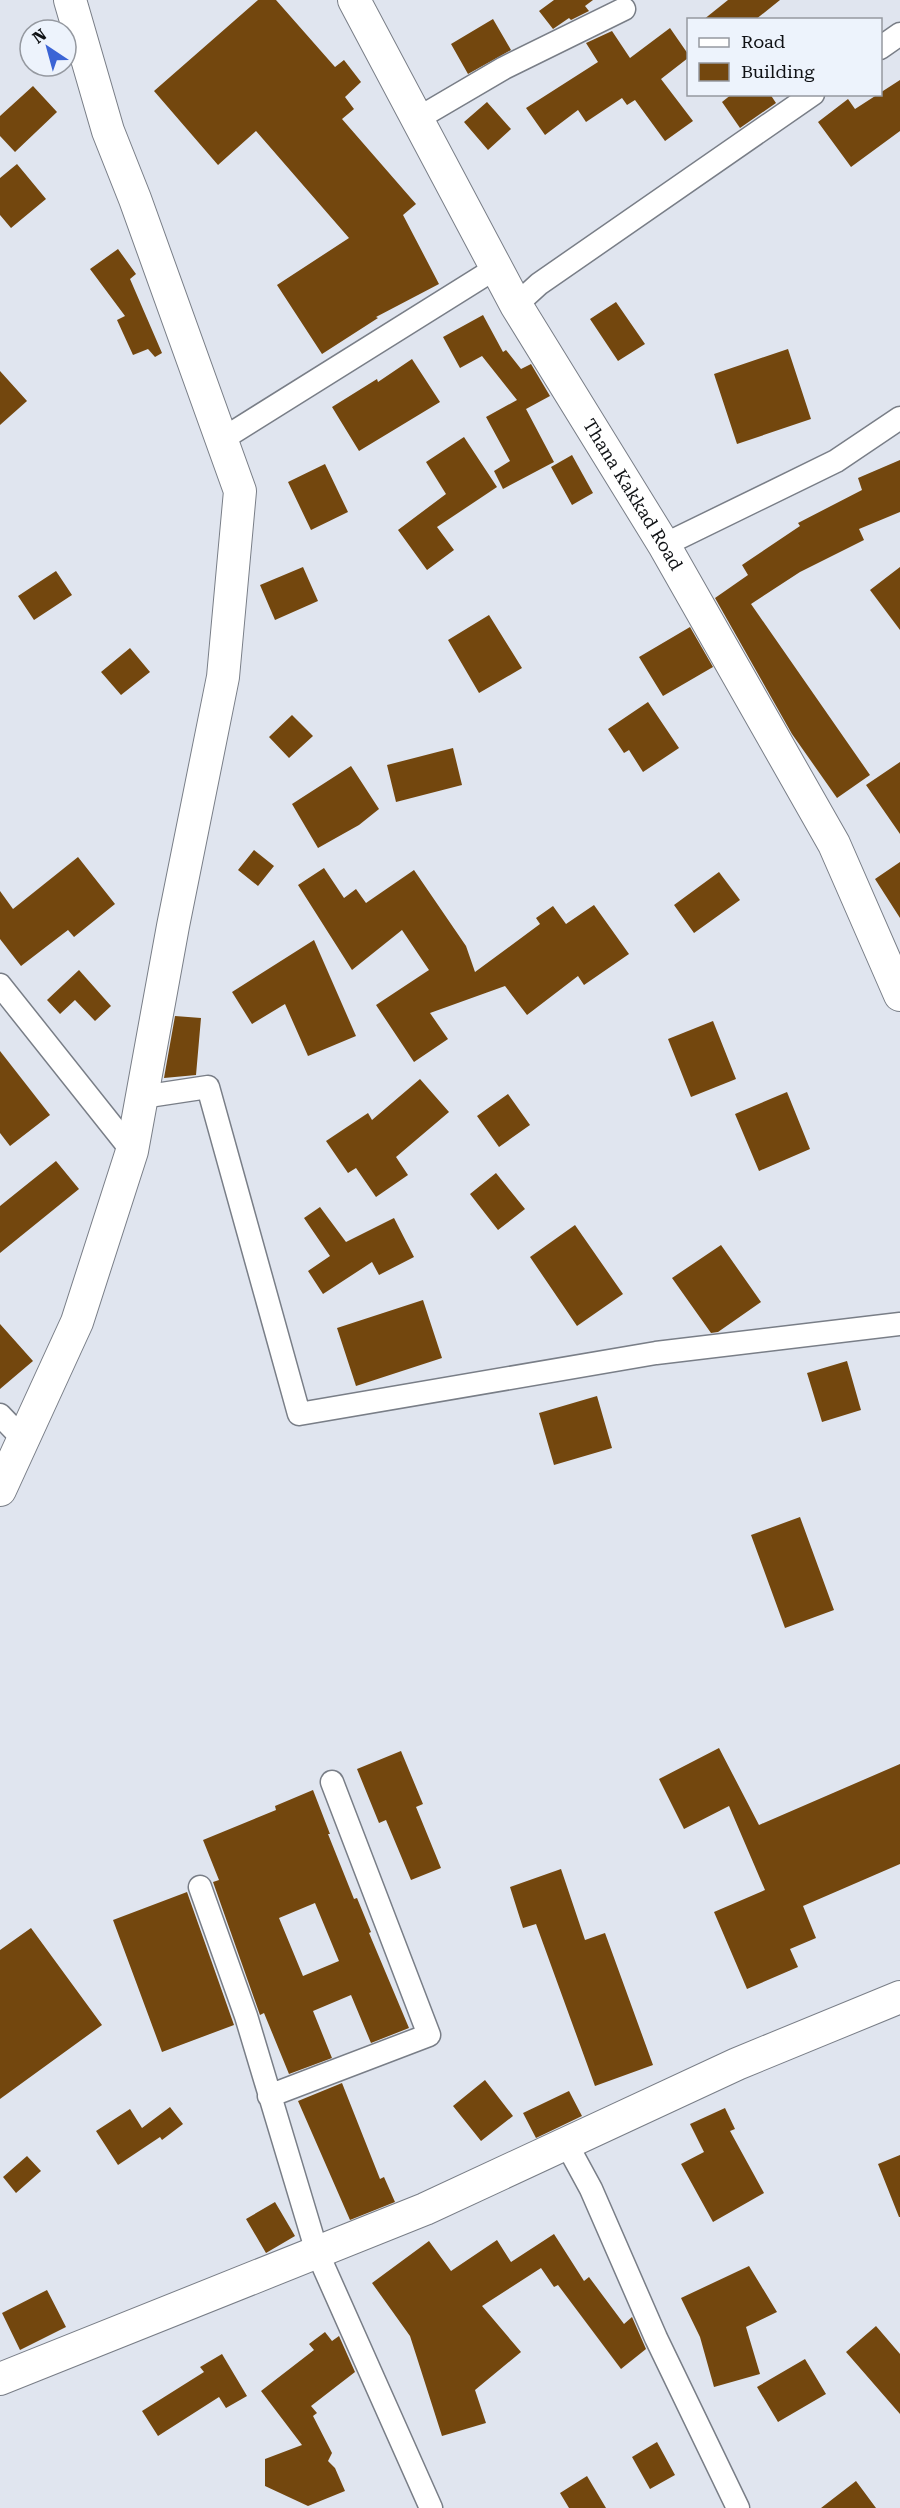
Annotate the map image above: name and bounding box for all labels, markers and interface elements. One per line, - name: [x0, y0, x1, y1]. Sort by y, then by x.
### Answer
- north arrow: [18, 18, 78, 78]
- legend: [687, 18, 882, 96]
- text: N: [29, 25, 50, 48]
- text: Road: [741, 31, 786, 52]
- text: Building: [741, 61, 815, 82]
- street label: Thana Kakkad Road: [579, 415, 687, 574]

